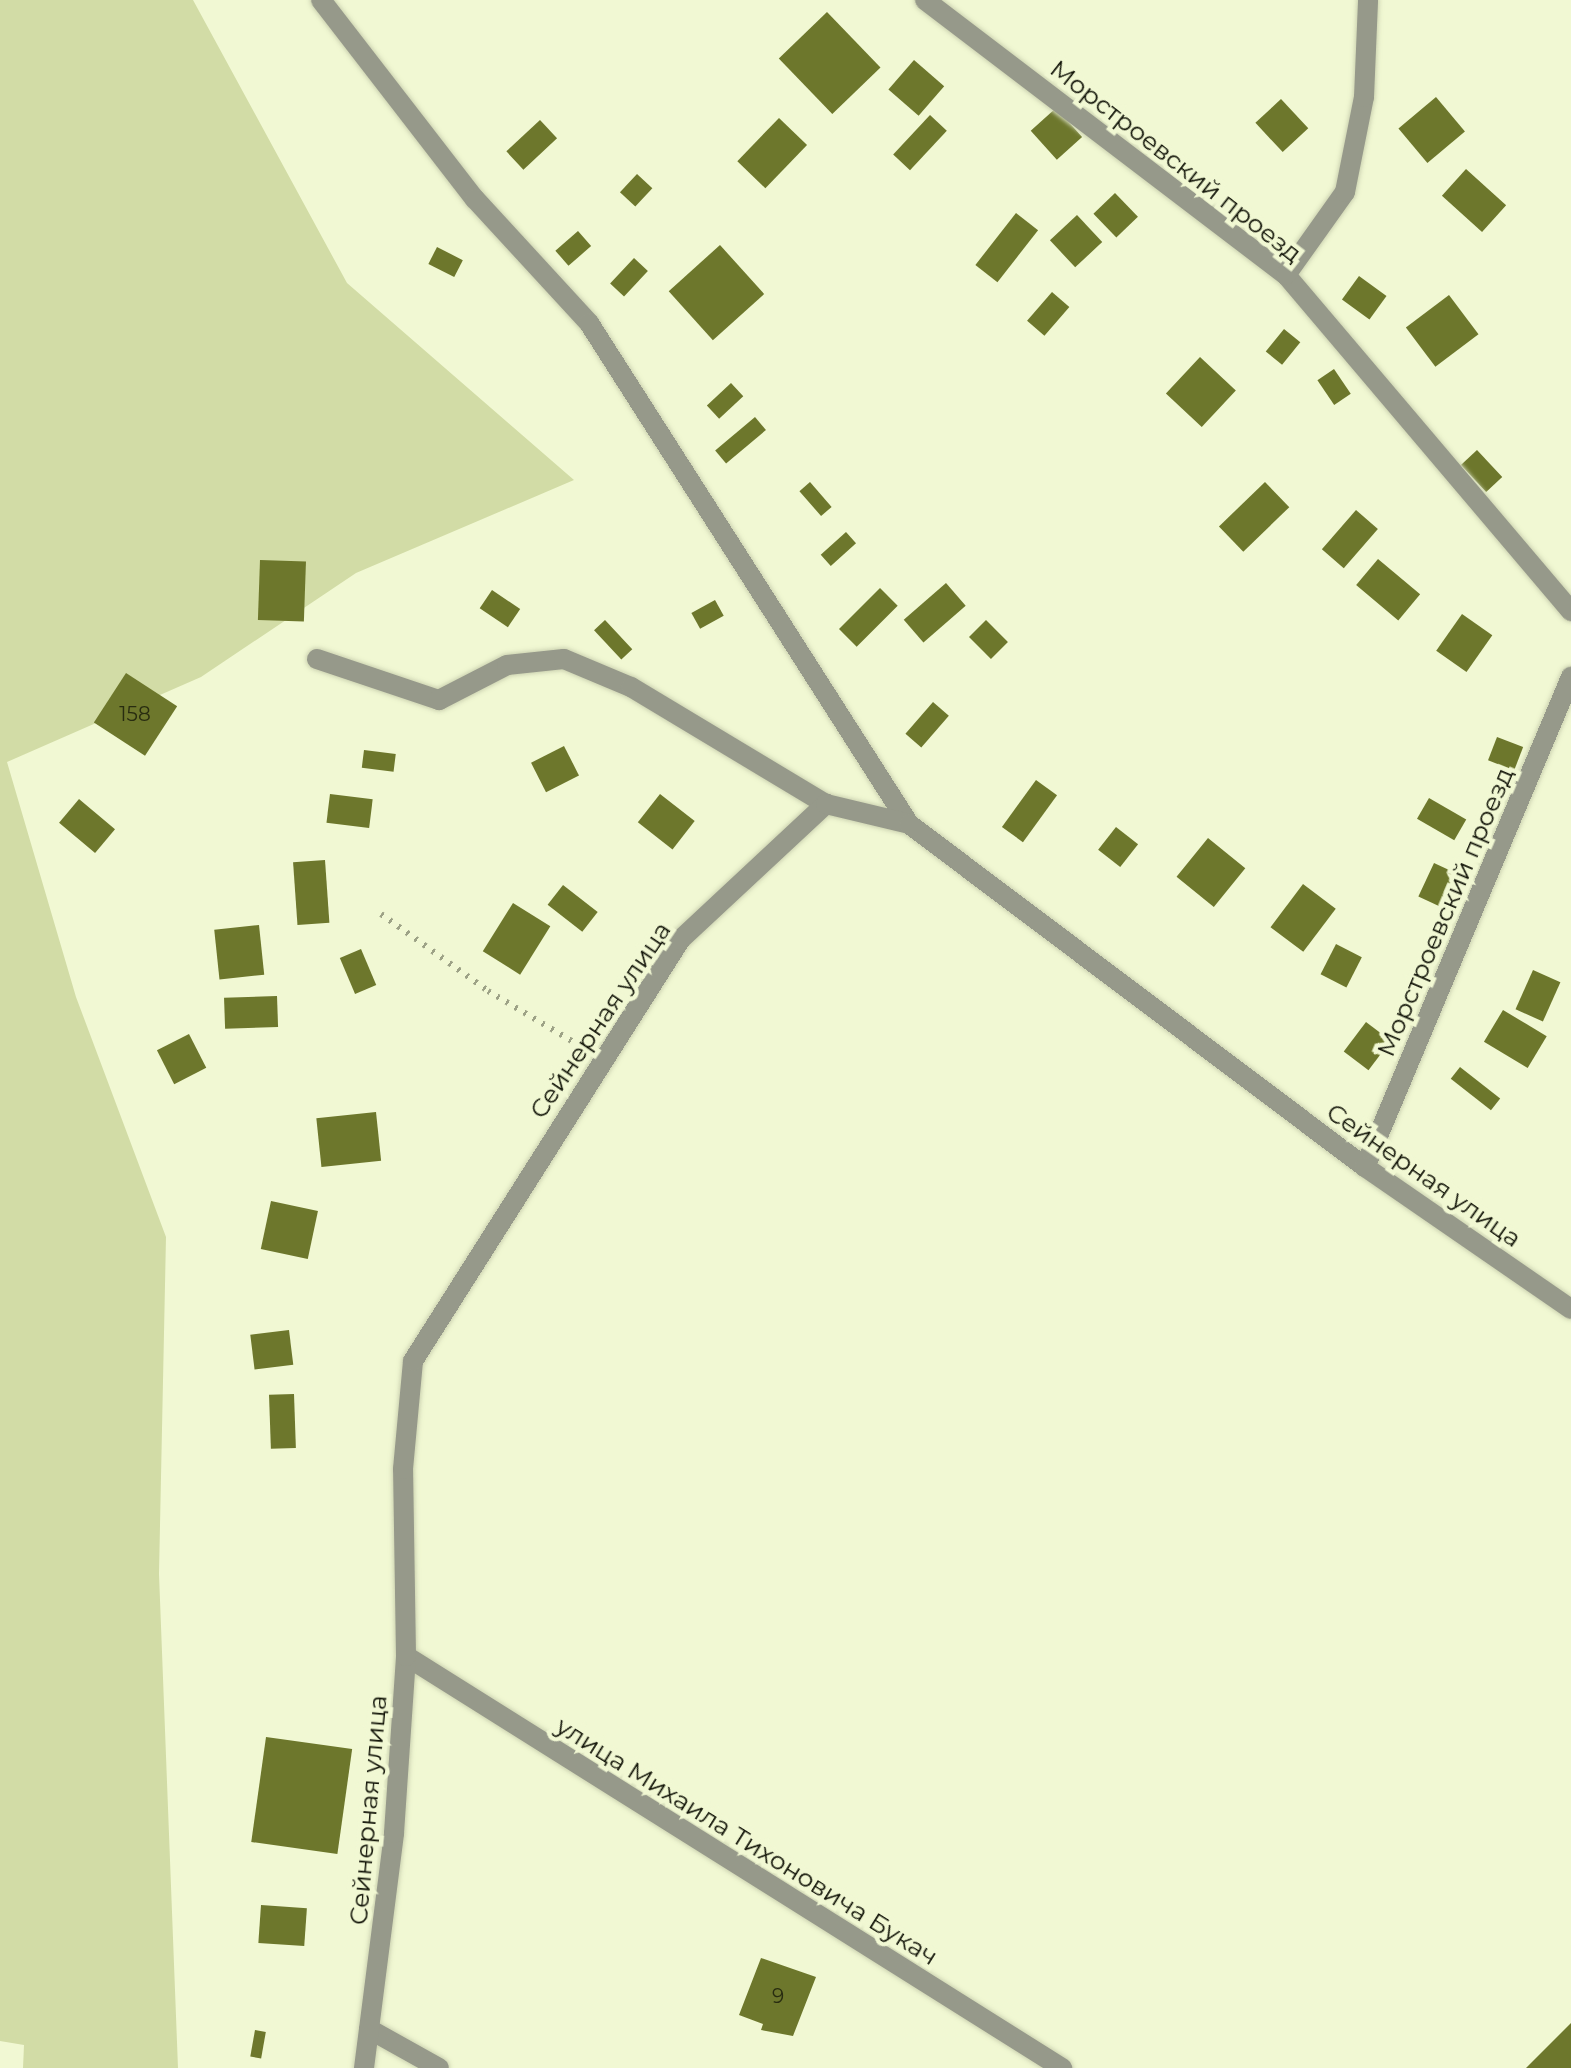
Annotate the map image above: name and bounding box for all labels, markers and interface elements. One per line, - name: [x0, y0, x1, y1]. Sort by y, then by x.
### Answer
- street label: Морстроевский проезд: [1044, 53, 1308, 269]
- house number: 158: [119, 702, 151, 726]
- street label: Морстроевский проезд: [1370, 763, 1520, 1061]
- street label: Сейнерная улица: [523, 916, 677, 1124]
- street label: Сейнерная улица: [1321, 1097, 1527, 1253]
- street label: Сейнерная улица: [343, 1694, 393, 1926]
- street label: улица Михаила Тихоновича Букач: [551, 1711, 943, 1971]
- house number: 9: [772, 1984, 784, 2008]

